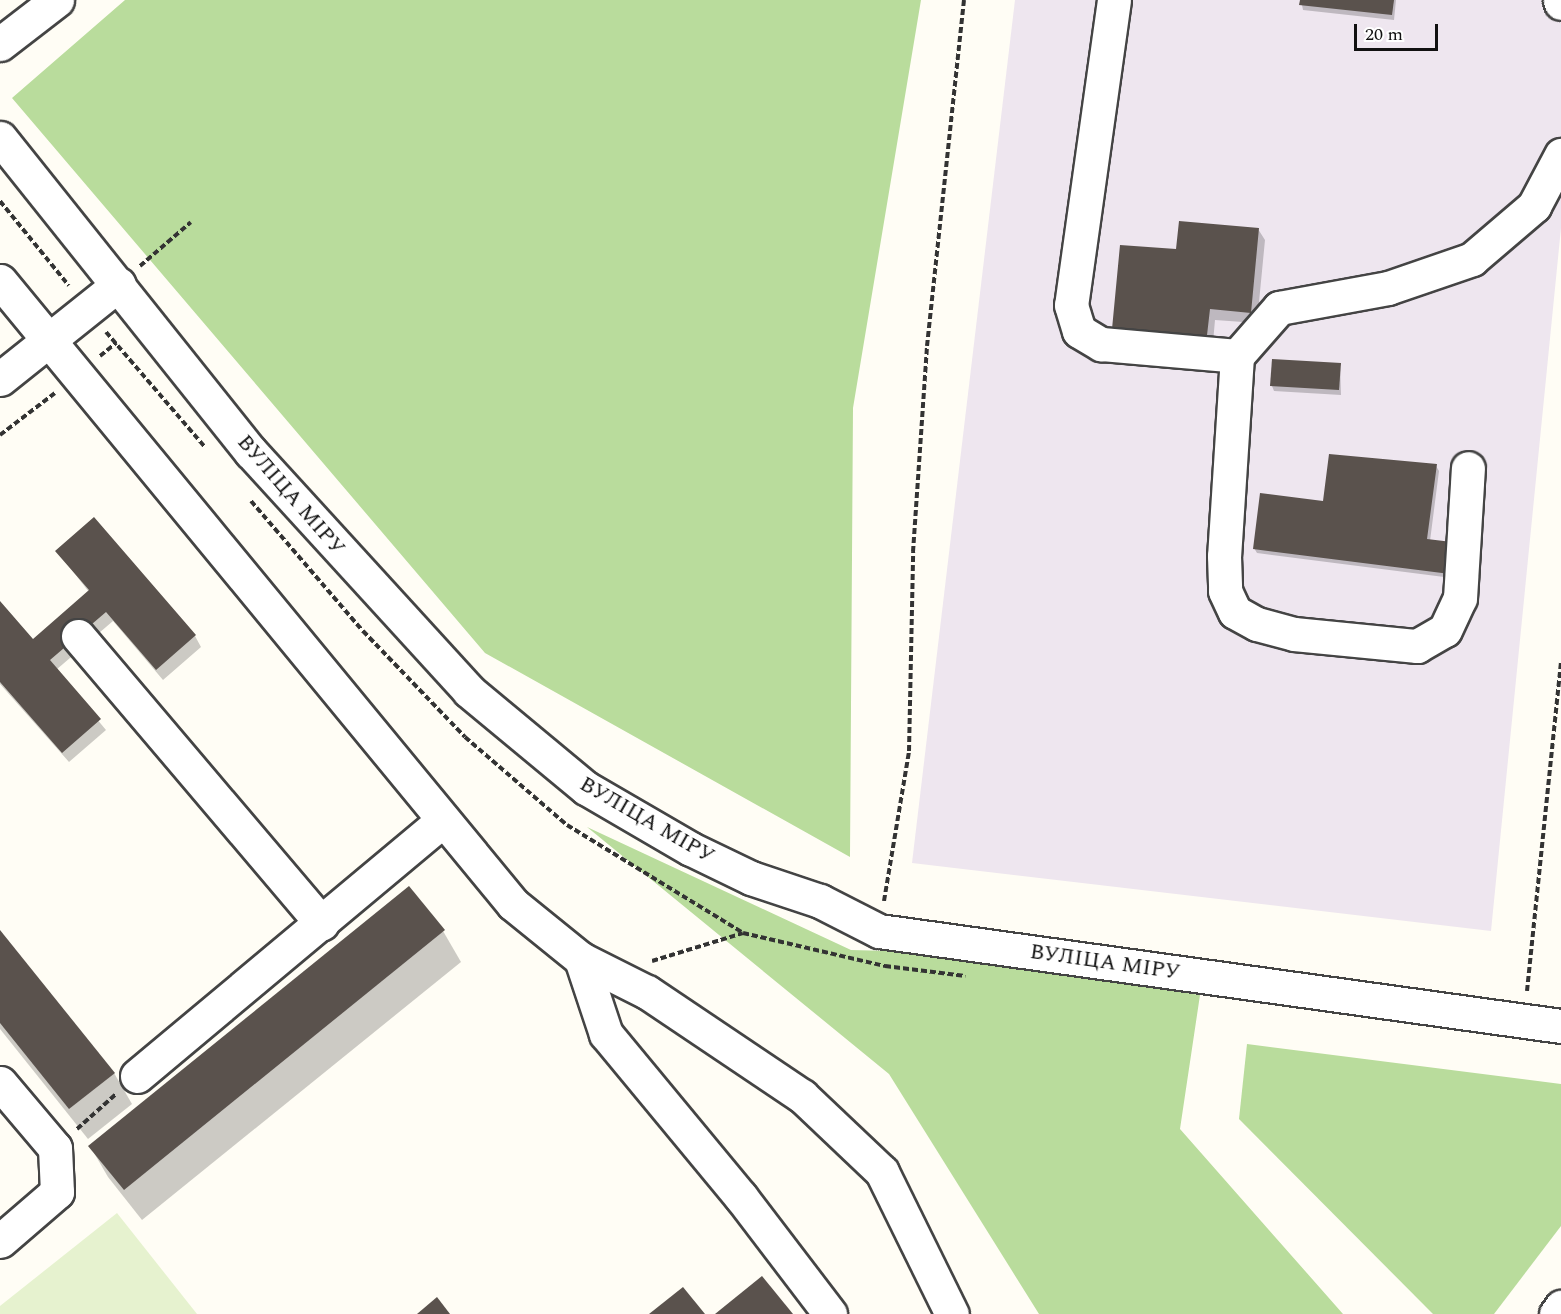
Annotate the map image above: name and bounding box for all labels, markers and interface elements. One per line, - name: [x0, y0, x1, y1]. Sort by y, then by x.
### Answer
- scale bar: [1357, 12, 1441, 50]
- text: 20 m: [1365, 21, 1403, 48]
- street label: ВУЛІЦА МІРУ: [231, 429, 351, 561]
- street label: ВУЛІЦА МІРУ: [575, 771, 719, 869]
- street label: ВУЛІЦА МІРУ: [1028, 938, 1182, 986]

